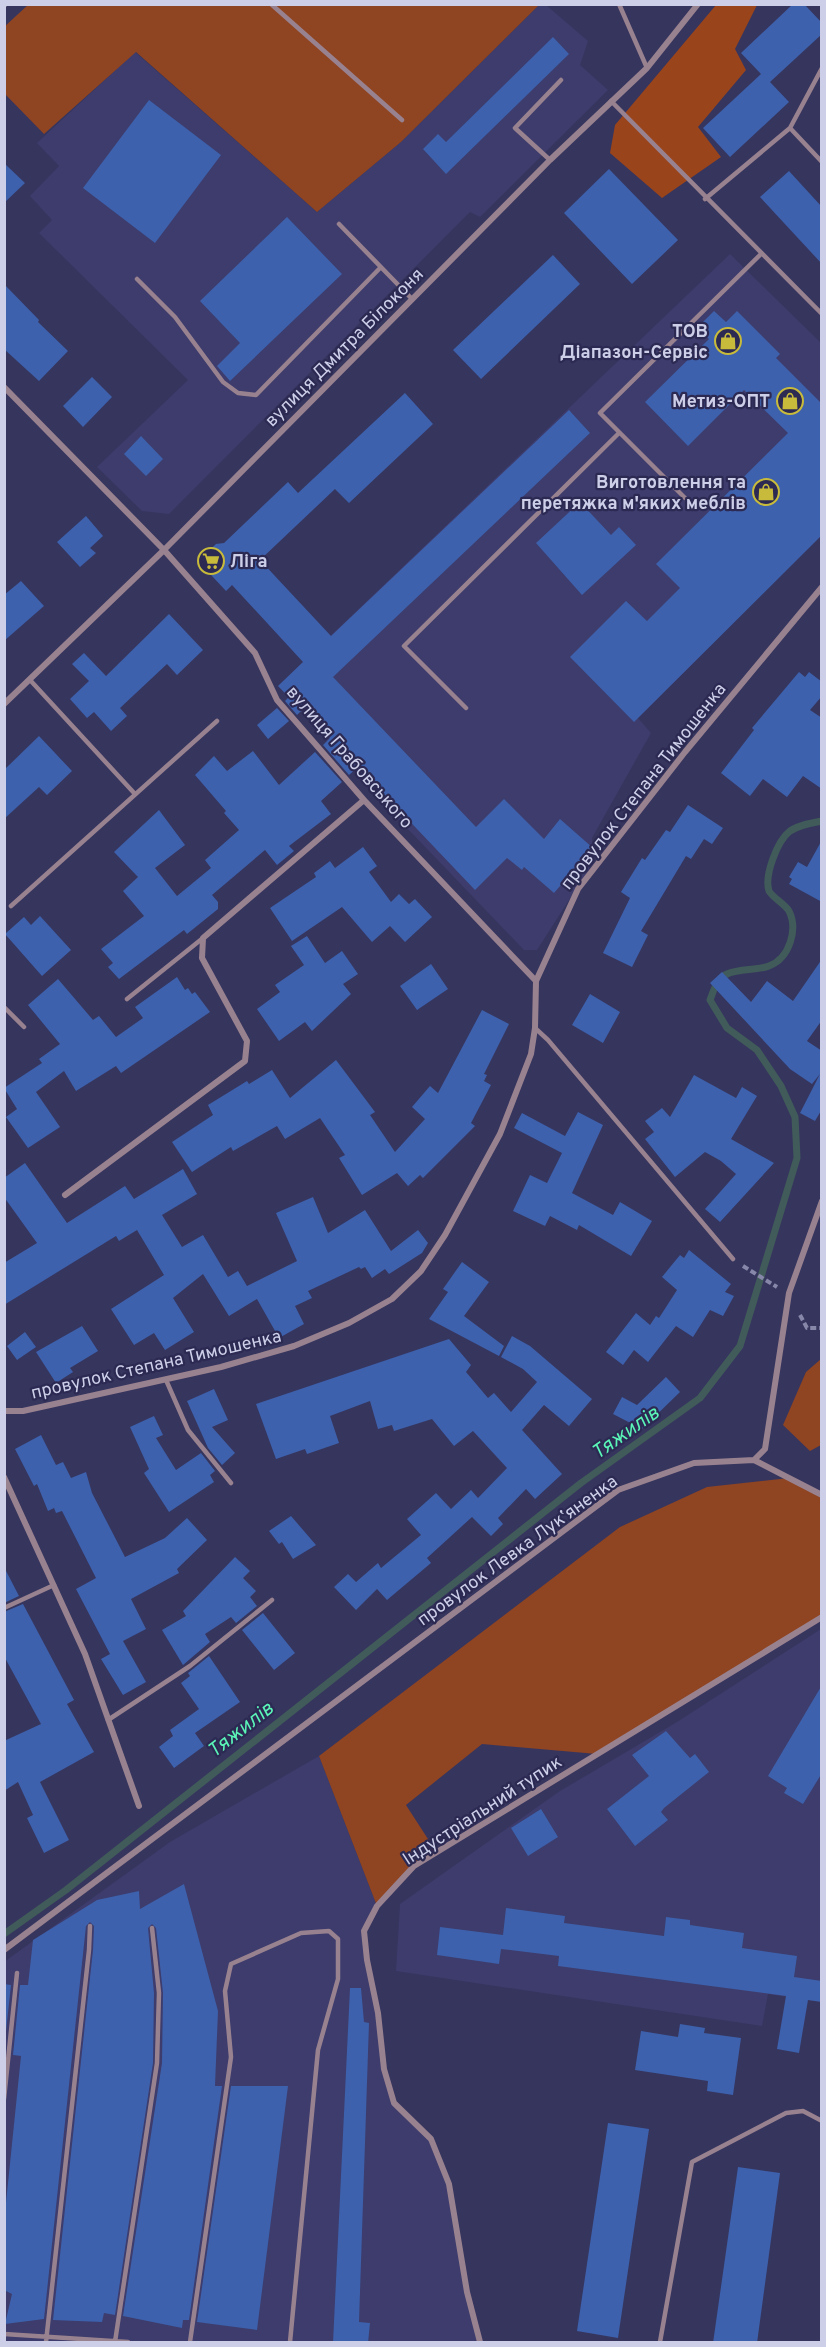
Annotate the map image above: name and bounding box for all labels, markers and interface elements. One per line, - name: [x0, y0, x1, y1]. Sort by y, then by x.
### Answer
- street label: вулиця Дмитра Білоконя: [261, 264, 429, 432]
- place label: ТОВ Діапазон-Сервіс: [560, 321, 708, 365]
- shop icon: ТОВ Діапазон-Сервіс: [713, 326, 743, 356]
- shop icon: Метиз-ОПТ: [775, 386, 805, 416]
- place label: Метиз-ОПТ: [672, 391, 770, 414]
- place label: Виготовлення та перетяжка м'яких меблів: [521, 472, 746, 516]
- shop icon: Виготовлення та перетяжка м'яких меблів: [751, 477, 781, 507]
- supermarket icon: Ліга: [196, 546, 226, 576]
- place label: Ліга: [230, 551, 267, 574]
- street label: провулок Степана Тимошенка: [556, 679, 732, 895]
- street label: вулиця Грабовського: [281, 682, 417, 834]
- street label: провулок Степана Тимошенка: [29, 1325, 284, 1405]
- water label: Тяжилів: [587, 1401, 665, 1466]
- street label: провулок Левка Лукʼяненка: [413, 1471, 623, 1632]
- water label: Тяжилів: [203, 1697, 280, 1765]
- street label: Індустріальний тупик: [399, 1751, 567, 1871]

